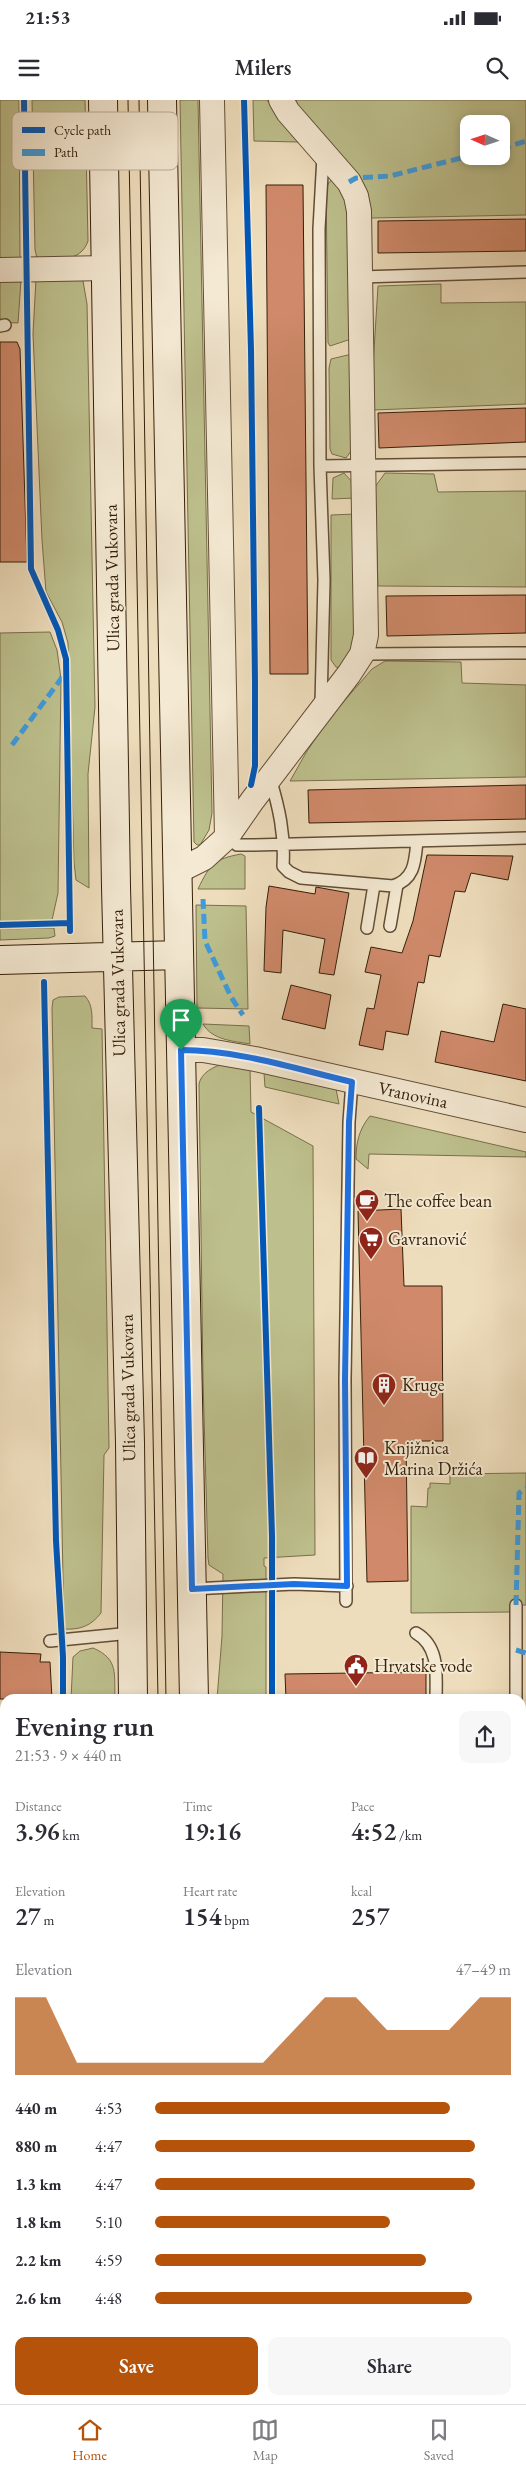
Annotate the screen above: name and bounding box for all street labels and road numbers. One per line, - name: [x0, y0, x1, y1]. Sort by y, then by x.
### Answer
- street label: Ulica grada Vukovara: [99, 503, 124, 652]
- street label: Ulica grada Vukovara: [105, 908, 130, 1057]
- street label: Vranovina: [376, 1076, 451, 1113]
- street label: Ulica grada Vukovara: [115, 1313, 140, 1462]

